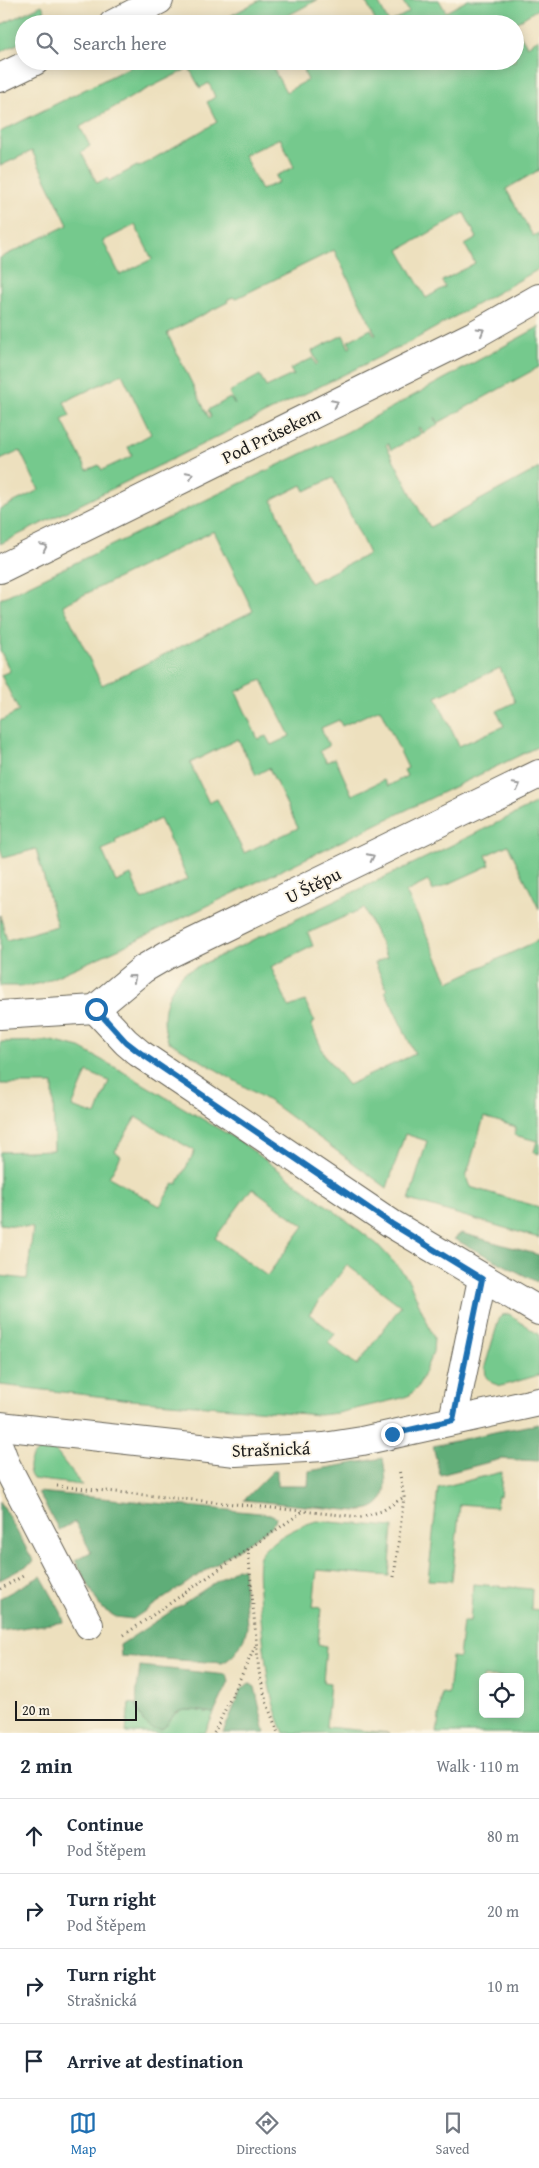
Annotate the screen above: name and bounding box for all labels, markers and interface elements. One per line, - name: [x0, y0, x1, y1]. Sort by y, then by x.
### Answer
- search box: [15, 15, 524, 70]
- icon: search: [33, 29, 61, 57]
- text: Search here: [73, 29, 167, 57]
- one-way arrow: [475, 328, 484, 338]
- street label: Pod Průsekem: [217, 399, 325, 471]
- one-way arrow: [330, 399, 339, 410]
- one-way arrow: [184, 471, 193, 481]
- one-way arrow: [39, 543, 48, 553]
- one-way arrow: [512, 782, 521, 792]
- one-way arrow: [366, 852, 375, 863]
- street label: U Štěpu: [281, 860, 346, 910]
- one-way arrow: [127, 975, 136, 983]
- route start: [85, 998, 108, 1021]
- route end: [381, 1423, 404, 1446]
- street label: Strašnická: [231, 1434, 311, 1464]
- map controls: [479, 1673, 524, 1718]
- button: locate: [479, 1673, 524, 1718]
- scale bar: [15, 1698, 138, 1721]
- text: 20 m: [22, 1700, 50, 1720]
- text: 2 min: [20, 1750, 72, 1781]
- text: Walk · 110 m: [436, 1754, 519, 1778]
- text: Continue: [67, 1810, 144, 1838]
- icon: ahead: [20, 1822, 48, 1850]
- text: 80 m: [487, 1824, 519, 1848]
- text: Pod Štěpem: [67, 1838, 146, 1862]
- text: Turn right: [67, 1885, 156, 1913]
- icon: right: [20, 1897, 48, 1925]
- text: 20 m: [487, 1899, 519, 1923]
- text: Pod Štěpem: [67, 1913, 146, 1937]
- text: Turn right: [67, 1960, 156, 1988]
- icon: right: [20, 1972, 48, 2000]
- text: 10 m: [487, 1974, 519, 1998]
- text: Strašnická: [67, 1988, 137, 2012]
- icon: arrive: [20, 2047, 48, 2075]
- text: Arrive at destination: [67, 2047, 243, 2075]
- tab: Map: [69, 2109, 97, 2159]
- tab: Directions: [236, 2109, 297, 2159]
- tab: Saved: [436, 2109, 470, 2159]

